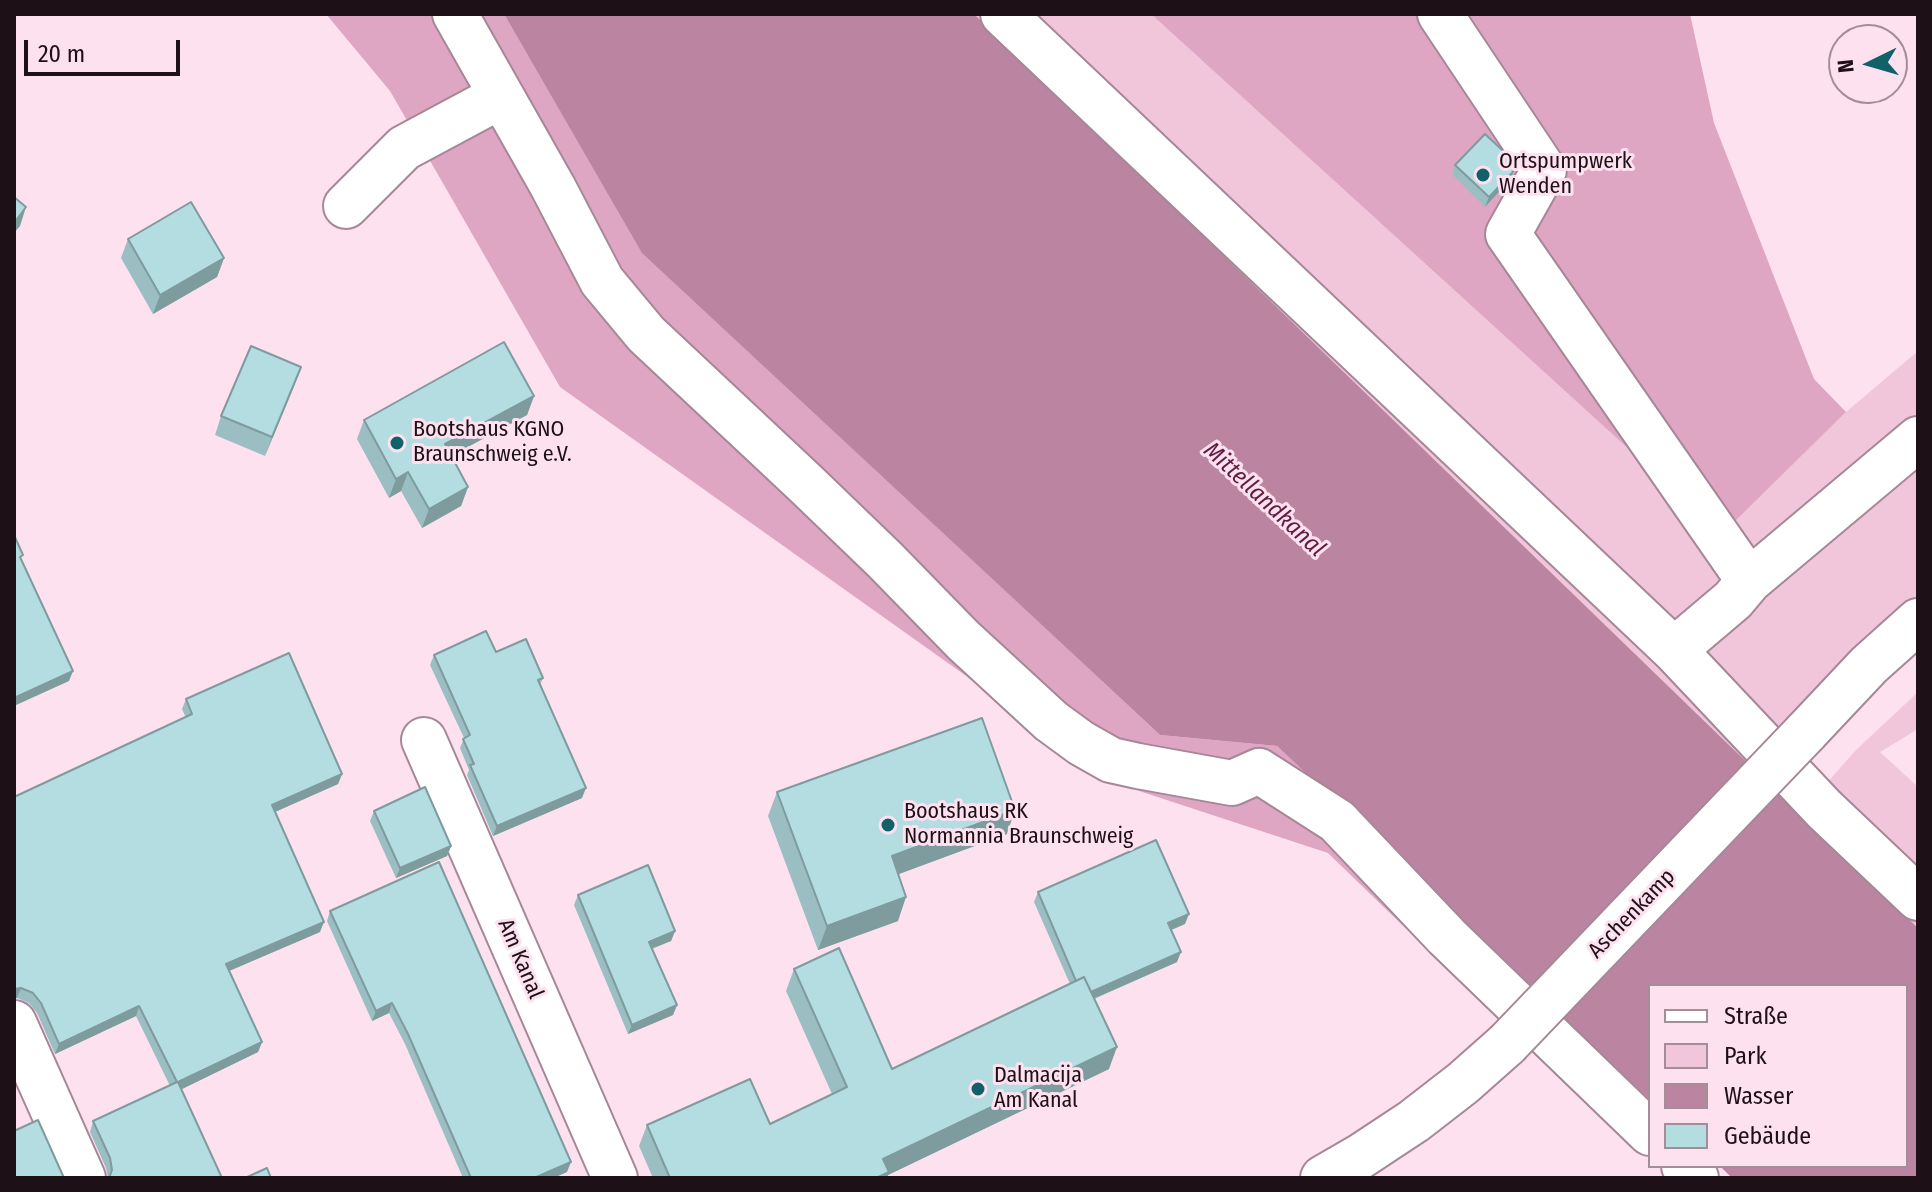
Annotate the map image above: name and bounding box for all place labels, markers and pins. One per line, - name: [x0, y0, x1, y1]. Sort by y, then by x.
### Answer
- place label: Ortspumpwerk Wenden: [1499, 149, 1632, 200]
- marker: Ortspumpwerk Wenden: [1474, 166, 1492, 184]
- place label: Bootshaus KGNO Braunschweig e.V.: [413, 417, 572, 468]
- marker: Bootshaus KGNO Braunschweig e.V.: [388, 434, 406, 452]
- place label: Bootshaus RK Normannia Braunschweig: [904, 799, 1133, 850]
- marker: Bootshaus RK Normannia Braunschweig: [879, 816, 897, 834]
- place label: Dalmacija Am Kanal: [994, 1063, 1082, 1114]
- marker: Dalmacija Am Kanal: [969, 1080, 987, 1098]

